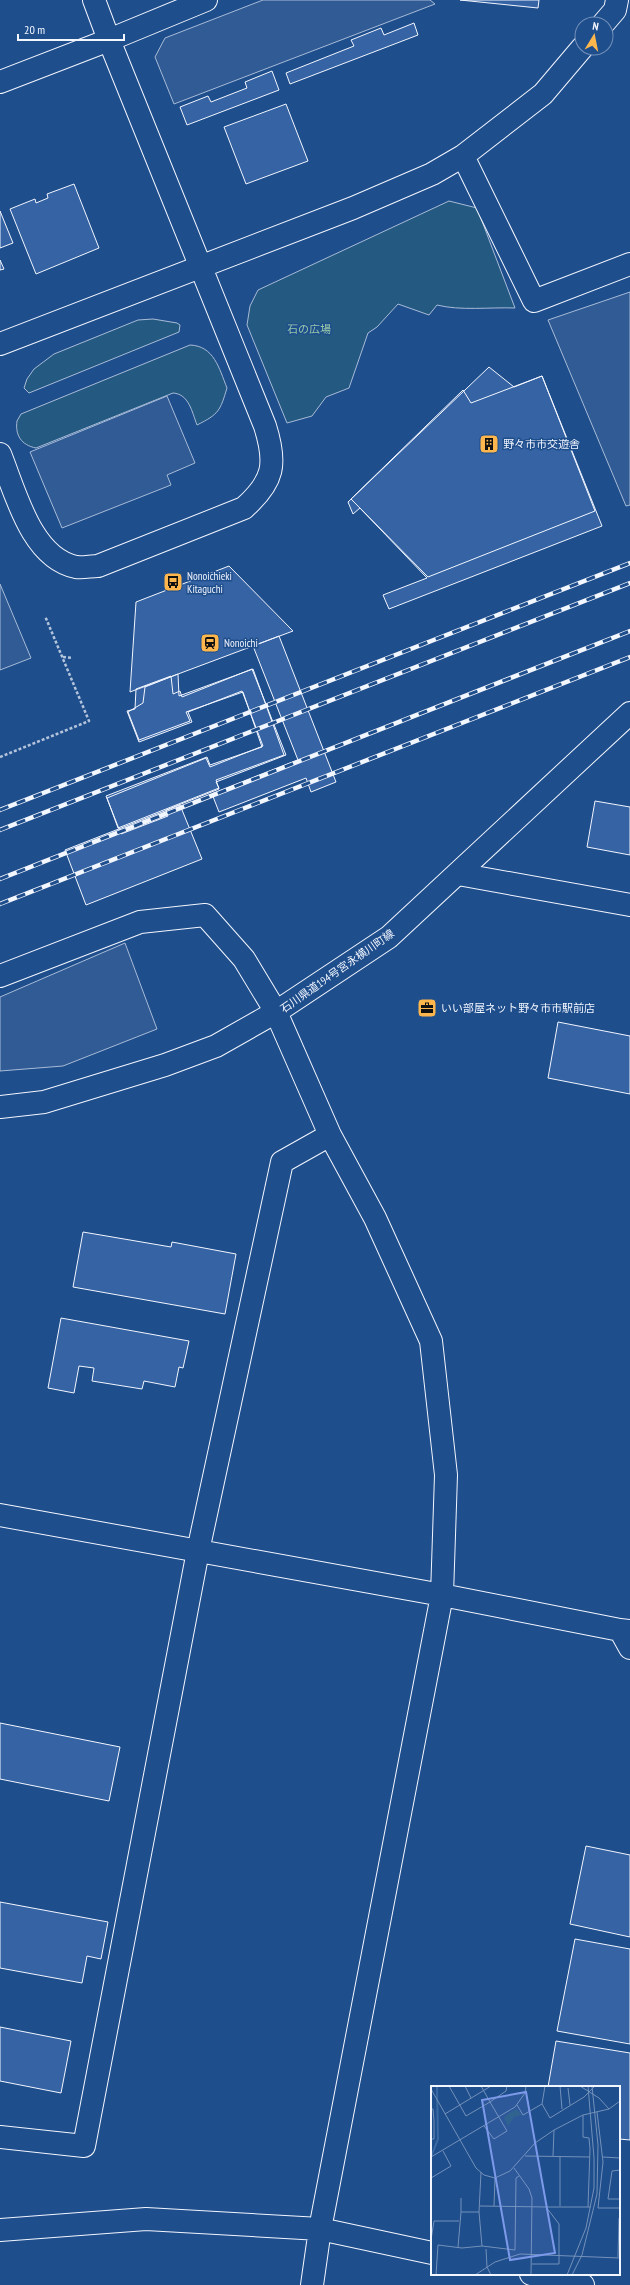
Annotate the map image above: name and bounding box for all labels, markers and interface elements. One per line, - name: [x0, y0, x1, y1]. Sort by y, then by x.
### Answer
- scale bar: [18, 16, 124, 42]
- north arrow: [574, 16, 614, 56]
- text: N: [592, 19, 600, 34]
- text: 20 m: [24, 22, 45, 37]
- park label: 石の広場: [287, 322, 331, 336]
- building icon: 野々市市交遊舎: [478, 433, 500, 455]
- place label: 野々市市交遊舎: [503, 437, 580, 451]
- place label: Nonoichieki Kitaguchi: [187, 569, 232, 596]
- bus stop icon: Nonoichieki Kitaguchi: [162, 571, 184, 593]
- station icon: Nonoichi: [199, 632, 221, 654]
- place label: Nonoichi: [224, 636, 258, 650]
- street label: 石川県道194号宮永横川町線: [277, 926, 397, 1016]
- office icon: いい部屋ネット野々市市駅前店: [416, 997, 438, 1019]
- place label: いい部屋ネット野々市市駅前店: [441, 1001, 595, 1015]
- inset map: [431, 2086, 620, 2275]

